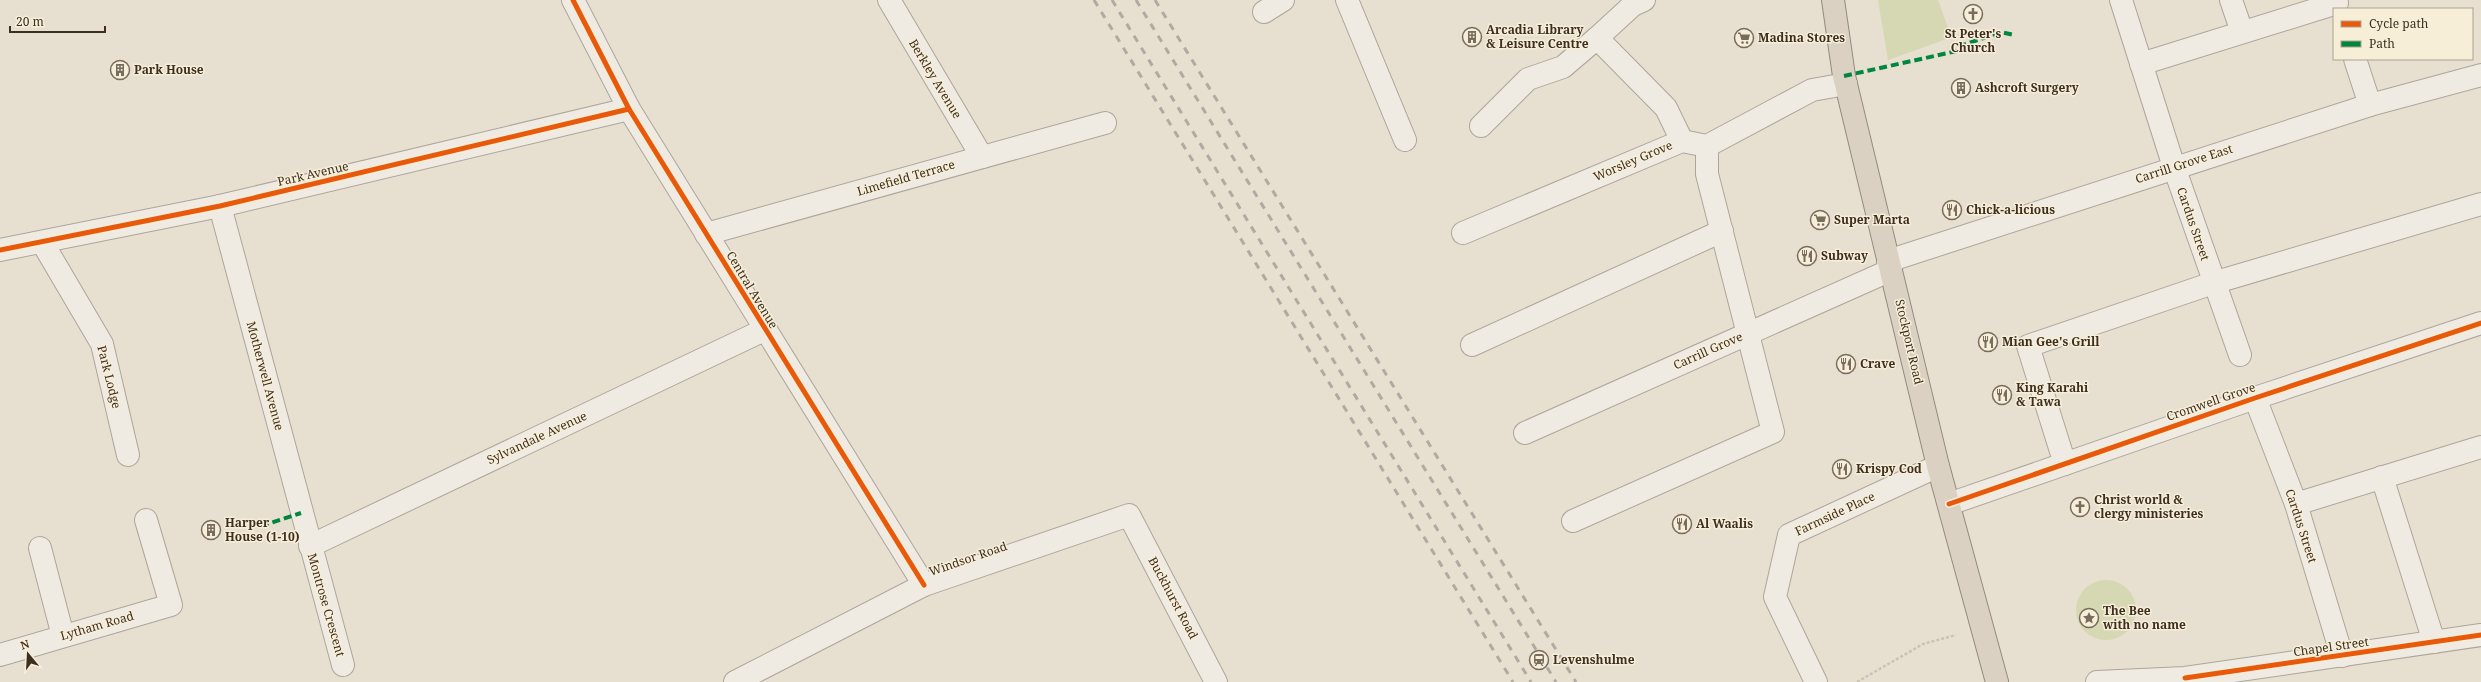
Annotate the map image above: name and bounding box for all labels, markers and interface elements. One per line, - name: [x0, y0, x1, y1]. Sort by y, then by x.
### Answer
- church icon: St Peter's Church: [1962, 3, 1984, 25]
- scale bar: [10, 8, 105, 34]
- legend: [2333, 8, 2473, 60]
- text: 20 m: [16, 13, 44, 30]
- text: Cycle path: [2369, 15, 2429, 32]
- place label: Arcadia Library & Leisure Centre: [1486, 21, 1589, 52]
- place label: St Peter's Church: [1945, 25, 2002, 56]
- building icon: Arcadia Library & Leisure Centre: [1461, 26, 1483, 48]
- supermarket icon: Madina Stores: [1733, 27, 1755, 49]
- place label: Madina Stores: [1758, 29, 1845, 46]
- text: Path: [2369, 35, 2395, 52]
- street label: Berkley Avenue: [905, 36, 966, 122]
- building icon: Park House: [109, 59, 131, 81]
- place label: Park House: [134, 61, 204, 78]
- building icon: Ashcroft Surgery: [1950, 77, 1972, 99]
- place label: Ashcroft Surgery: [1975, 79, 2079, 96]
- street label: Worsley Grove: [1591, 136, 1675, 185]
- street label: Carrill Grove East: [2133, 140, 2235, 187]
- street label: Limefield Terrace: [855, 155, 957, 200]
- street label: Park Avenue: [276, 157, 350, 190]
- street label: Cardus Street: [2173, 185, 2214, 263]
- restaurant icon: Chick-a-licious: [1941, 199, 1963, 221]
- place label: Chick-a-licious: [1966, 201, 2055, 218]
- supermarket icon: Super Marta: [1809, 209, 1831, 231]
- place label: Super Marta: [1834, 211, 1910, 228]
- restaurant icon: Subway: [1796, 245, 1818, 267]
- place label: Subway: [1821, 247, 1868, 264]
- street label: Central Avenue: [723, 248, 782, 332]
- street label: Stockport Road: [1891, 298, 1928, 387]
- street label: Motherwell Avenue: [243, 319, 288, 432]
- street label: Carrill Grove: [1670, 328, 1745, 373]
- restaurant icon: Mian Gee's Grill: [1977, 331, 1999, 353]
- place label: Mian Gee's Grill: [2002, 333, 2100, 350]
- street label: Park Lodge: [93, 344, 126, 410]
- restaurant icon: Crave: [1835, 353, 1857, 375]
- place label: Crave: [1860, 355, 1896, 372]
- street label: Cromwell Grove: [2164, 378, 2258, 425]
- place label: King Karahi & Tawa: [2016, 379, 2089, 410]
- restaurant icon: King Karahi & Tawa: [1991, 384, 2013, 406]
- street label: Sylvandale Avenue: [484, 407, 590, 468]
- restaurant icon: Krispy Cod: [1831, 458, 1853, 480]
- place label: Krispy Cod: [1856, 460, 1922, 477]
- street label: Cardus Street: [2282, 487, 2321, 565]
- street label: Farmside Place: [1792, 488, 1878, 540]
- place label: Christ world & clergy ministeries: [2094, 491, 2204, 522]
- church icon: Christ world & clergy ministeries: [2069, 496, 2091, 518]
- restaurant icon: Al Waalis: [1671, 513, 1693, 535]
- place label: Harper House (1-10): [225, 514, 300, 545]
- place label: Al Waalis: [1696, 515, 1753, 532]
- building icon: Harper House (1-10): [200, 519, 222, 541]
- street label: Windsor Road: [927, 537, 1010, 580]
- street label: Montrose Crescent: [304, 551, 349, 659]
- street label: Buckhurst Road: [1145, 554, 1203, 642]
- place label: The Bee with no name: [2102, 602, 2186, 633]
- street label: Lytham Road: [58, 607, 136, 644]
- place icon: The Bee with no name: [2078, 607, 2100, 629]
- street label: Chapel Street: [2292, 633, 2370, 660]
- north arrow: [8, 634, 48, 674]
- text: N: [18, 635, 32, 652]
- station icon: Levenshulme: [1528, 649, 1550, 671]
- place label: Levenshulme: [1553, 651, 1635, 668]

